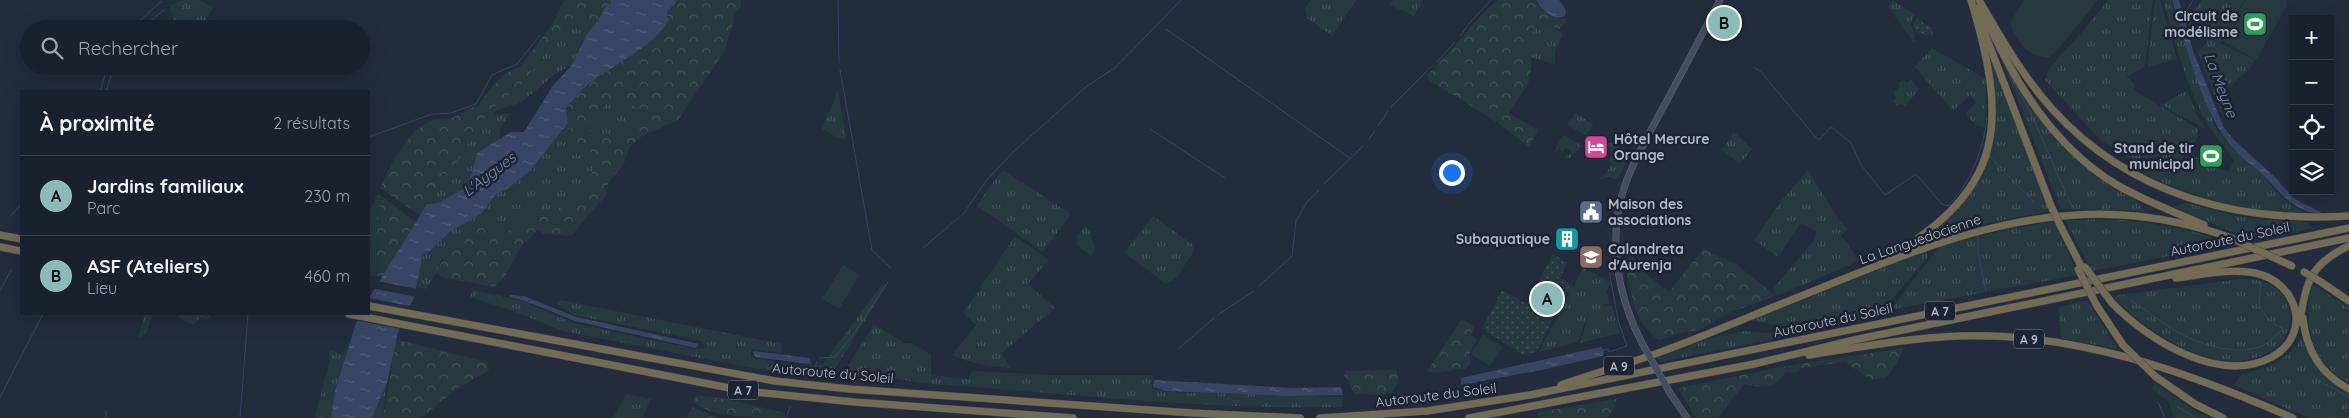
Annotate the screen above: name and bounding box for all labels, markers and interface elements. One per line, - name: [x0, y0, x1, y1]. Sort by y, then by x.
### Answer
- pin: B: [1708, 4, 1740, 42]
- place label: Circuit de modélisme: [2164, 7, 2238, 41]
- sports icon: Circuit de modélisme: [2242, 11, 2268, 37]
- map controls: [2289, 15, 2334, 195]
- button: +: [2289, 15, 2334, 60]
- search box: [20, 20, 370, 75]
- icon: search: [38, 34, 66, 62]
- text: Rechercher: [78, 36, 178, 60]
- water label: La Meyne: [2200, 50, 2242, 120]
- button: −: [2289, 60, 2334, 105]
- button: locate: [2289, 105, 2334, 150]
- text: À proximité: [40, 110, 155, 136]
- text: 2 résultats: [273, 113, 350, 133]
- place label: Hôtel Mercure Orange: [1614, 130, 1709, 164]
- hotel icon: Hôtel Mercure Orange: [1583, 134, 1609, 160]
- place label: Stand de tir municipal: [2114, 139, 2194, 173]
- sports icon: Stand de tir municipal: [2198, 143, 2224, 169]
- water label: L'Aygues: [459, 147, 520, 200]
- button: layers: [2289, 150, 2334, 195]
- your location: [1439, 160, 1465, 186]
- text: Jardins familiaux: [87, 174, 243, 198]
- text: A: [51, 186, 61, 206]
- text: 230 m: [304, 186, 350, 206]
- place label: Maison des associations: [1608, 195, 1692, 229]
- text: Parc: [87, 198, 120, 218]
- public building icon: Maison des associations: [1578, 199, 1604, 225]
- street label: La Languedocienne: [1857, 210, 1983, 268]
- street label: Autoroute du Soleil: [2168, 218, 2292, 260]
- building icon: Subaquatique: [1554, 226, 1580, 252]
- place label: Subaquatique: [1456, 230, 1550, 248]
- place label: Calandreta d'Aurenja: [1608, 240, 1684, 274]
- school or university icon: Calandreta d'Aurenja: [1578, 244, 1604, 270]
- text: ASF (Ateliers): [87, 254, 209, 278]
- text: B: [51, 266, 61, 286]
- text: 460 m: [304, 266, 350, 286]
- text: Lieu: [87, 278, 117, 298]
- pin: A: [1531, 280, 1563, 318]
- street label: Autoroute du Soleil: [1771, 299, 1895, 341]
- road number: A 7: [1925, 302, 1955, 321]
- road number: A 9: [2014, 329, 2044, 348]
- road number: A 9: [1604, 356, 1634, 376]
- street label: Autoroute du Soleil: [771, 359, 895, 387]
- street label: Autoroute du Soleil: [1374, 379, 1498, 411]
- road number: A 7: [728, 380, 758, 400]

